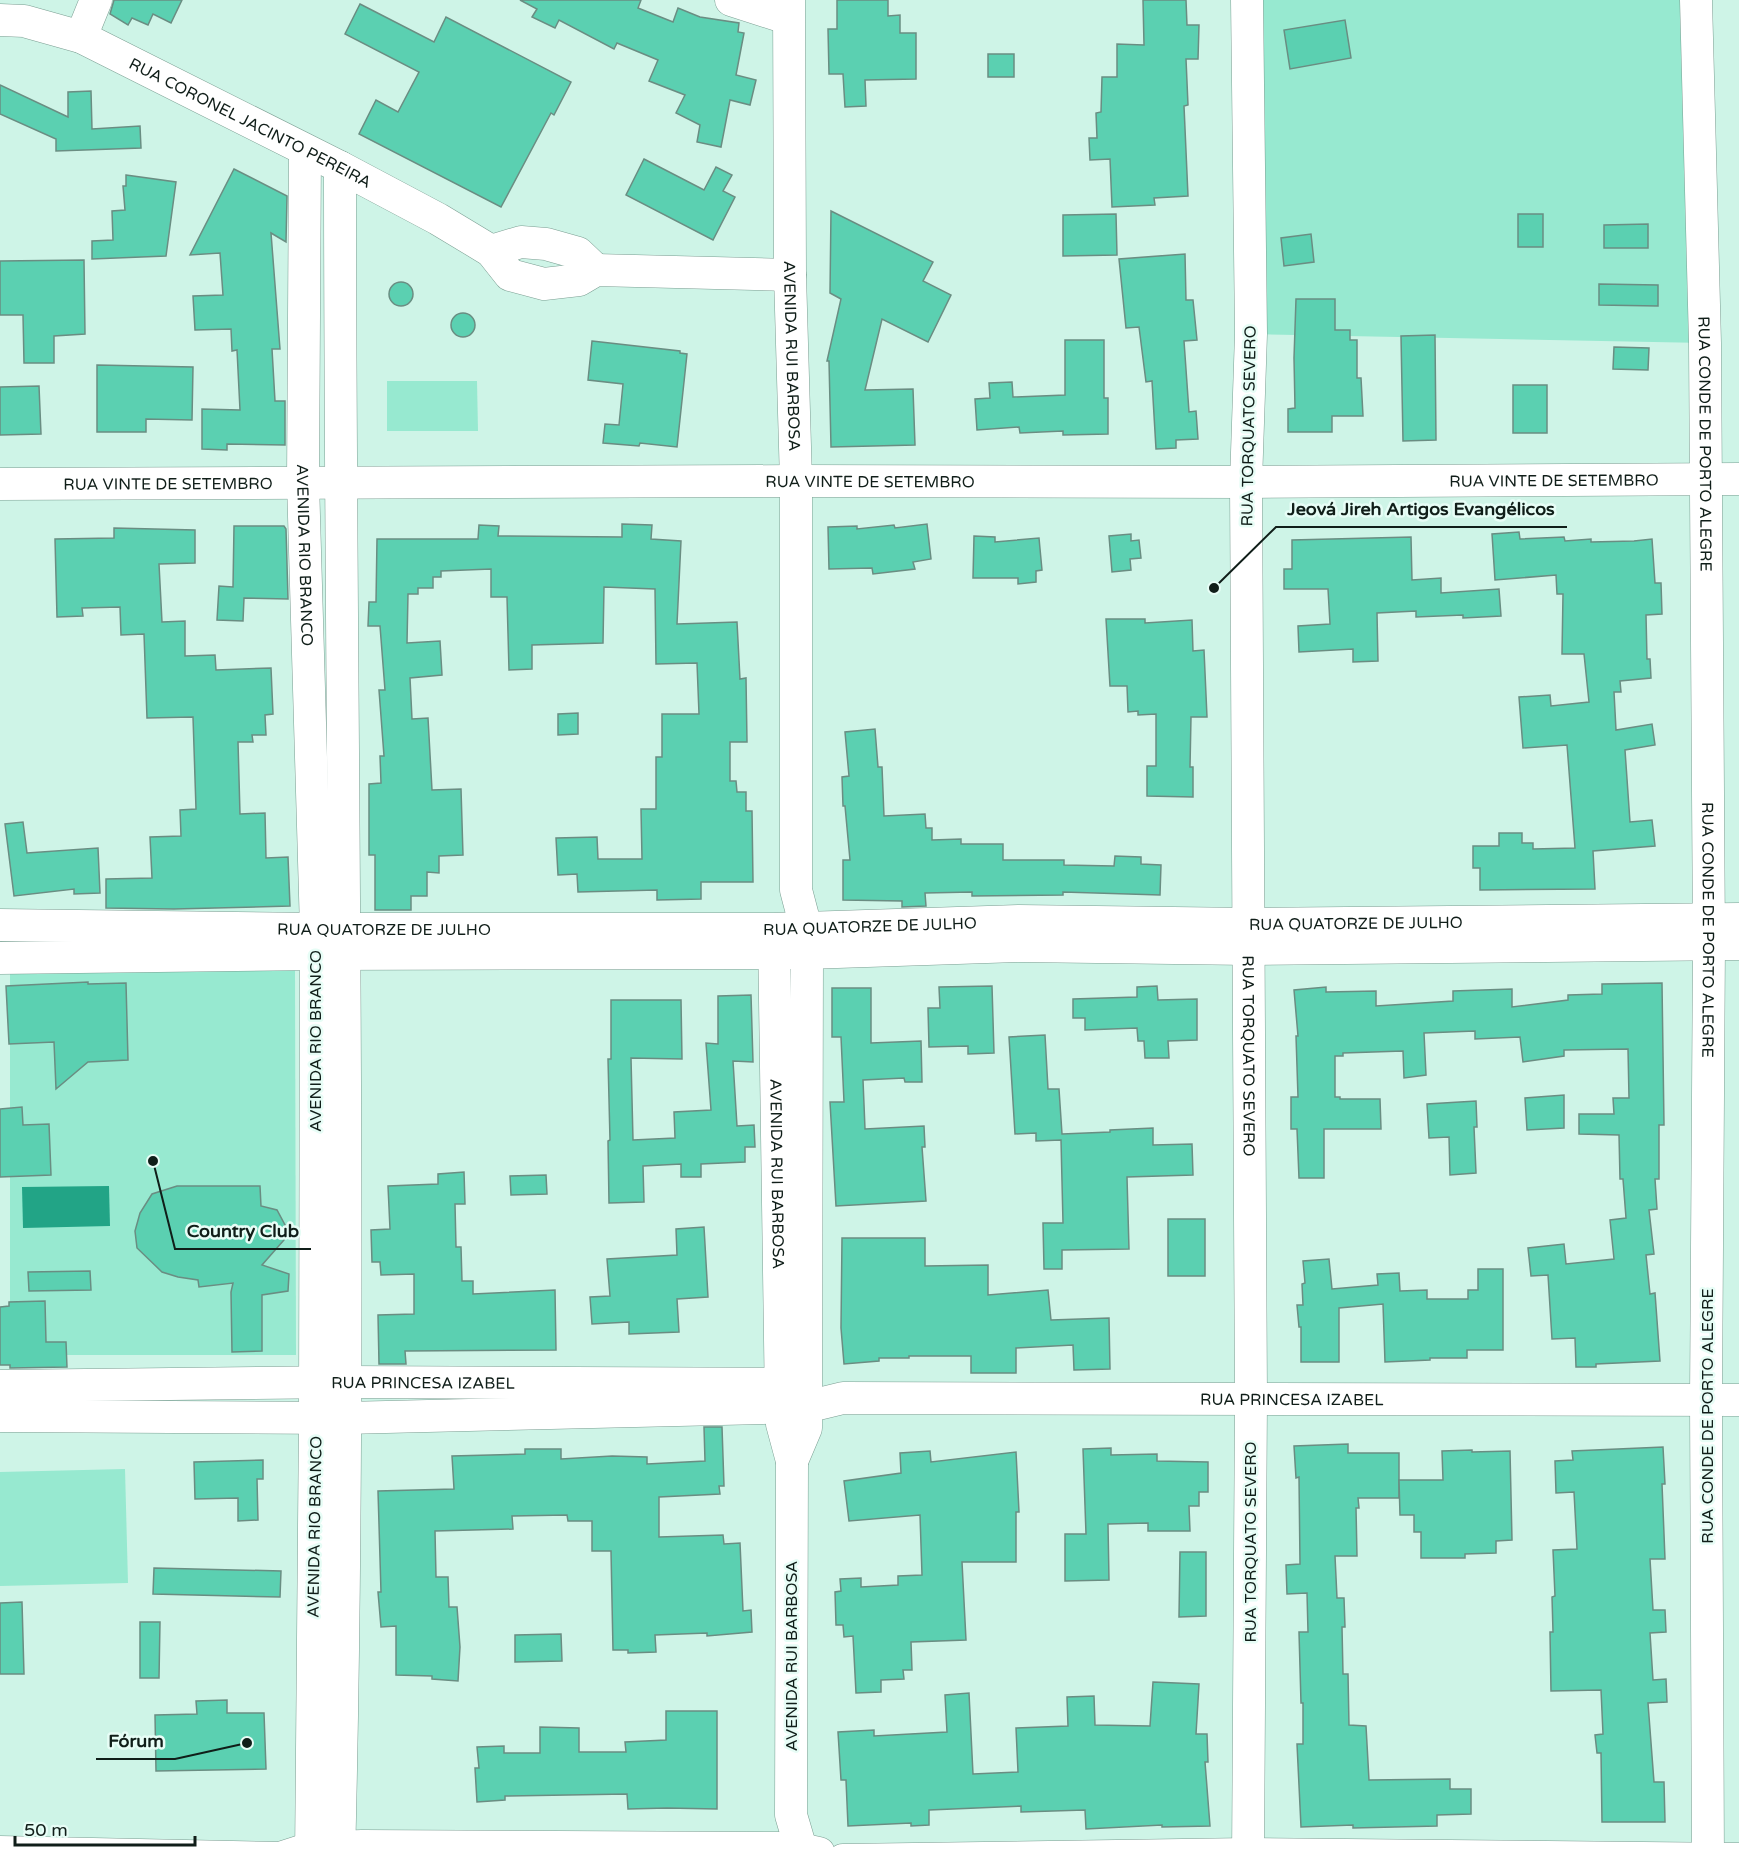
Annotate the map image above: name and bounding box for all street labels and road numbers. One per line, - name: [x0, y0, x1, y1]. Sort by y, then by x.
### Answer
- street label: RUA CORONEL JACINTO PEREIRA: [126, 54, 375, 193]
- street label: AVENIDA RUI BARBOSA: [779, 261, 804, 452]
- street label: RUA CONDE DE PORTO ALEGRE: [1693, 316, 1716, 572]
- street label: RUA TORQUATO SEVERO: [1237, 325, 1261, 527]
- street label: AVENIDA RIO BRANCO: [292, 464, 317, 646]
- street label: RUA VINTE DE SETEMBRO: [1449, 470, 1659, 492]
- street label: RUA VINTE DE SETEMBRO: [765, 472, 975, 492]
- street label: RUA VINTE DE SETEMBRO: [63, 474, 273, 495]
- street label: RUA CONDE DE PORTO ALEGRE: [1697, 802, 1718, 1058]
- street label: RUA QUATORZE DE JULHO: [763, 913, 977, 940]
- street label: RUA QUATORZE DE JULHO: [1249, 913, 1463, 935]
- street label: RUA QUATORZE DE JULHO: [277, 920, 491, 940]
- street label: AVENIDA RIO BRANCO: [306, 950, 326, 1132]
- street label: RUA TORQUATO SEVERO: [1238, 955, 1259, 1157]
- street label: AVENIDA RUI BARBOSA: [765, 1079, 788, 1269]
- street label: RUA CONDE DE PORTO ALEGRE: [1698, 1288, 1718, 1544]
- street label: RUA PRINCESA IZABEL: [331, 1373, 515, 1394]
- street label: RUA PRINCESA IZABEL: [1200, 1390, 1384, 1410]
- street label: AVENIDA RIO BRANCO: [303, 1436, 327, 1618]
- street label: RUA TORQUATO SEVERO: [1241, 1441, 1261, 1643]
- street label: AVENIDA RUI BARBOSA: [782, 1561, 802, 1751]

